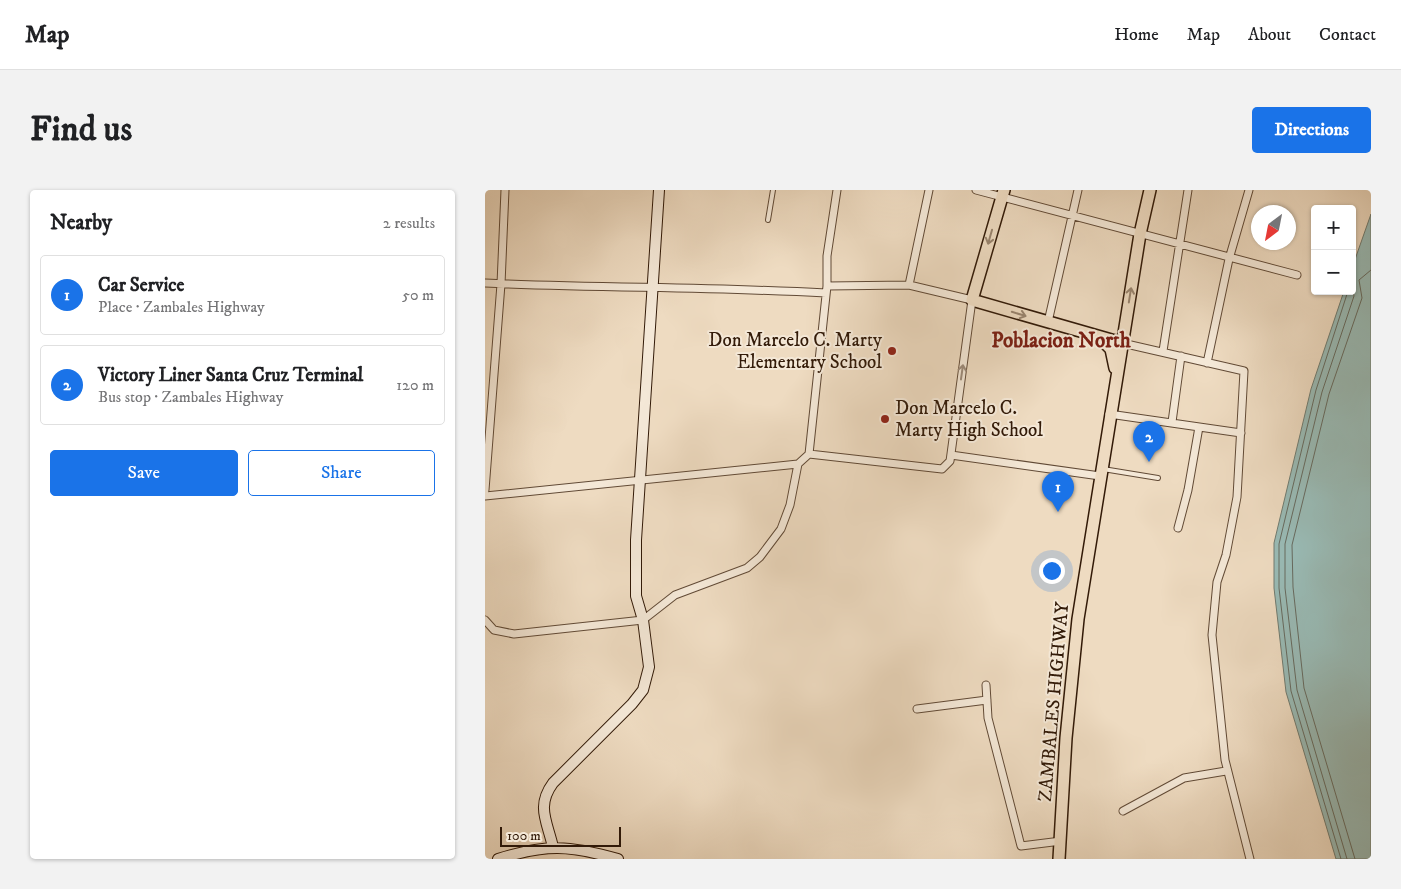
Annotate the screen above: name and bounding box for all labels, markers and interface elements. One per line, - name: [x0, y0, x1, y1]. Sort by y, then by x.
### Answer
- text: Map: [25, 20, 69, 50]
- text: Home: [1114, 24, 1159, 46]
- text: Map: [1187, 24, 1220, 46]
- text: About: [1248, 24, 1291, 46]
- text: Contact: [1319, 24, 1376, 46]
- button: Directions: [1252, 107, 1371, 153]
- text: Find us: [30, 108, 132, 152]
- north arrow: [1251, 205, 1296, 250]
- map controls: [1311, 205, 1356, 295]
- button: +: [1311, 205, 1356, 250]
- text: Nearby: [50, 210, 112, 236]
- text: 2 results: [383, 213, 435, 233]
- one-way arrow: [985, 228, 995, 244]
- button: −: [1311, 250, 1356, 295]
- text: Car Service: [98, 274, 184, 297]
- text: 1: [64, 285, 70, 305]
- text: 50 m: [402, 285, 434, 305]
- one-way arrow: [1125, 287, 1135, 303]
- text: Place · Zambales Highway: [98, 297, 265, 317]
- one-way arrow: [1010, 309, 1026, 319]
- district label: Poblacion North: [991, 328, 1132, 354]
- place label: Don Marcelo C. Marty Elementary School: [708, 329, 883, 374]
- marker: Don Marcelo C. Marty Elementary School: [886, 345, 898, 357]
- text: Victory Liner Santa Cruz Terminal: [98, 364, 363, 387]
- one-way arrow: [957, 365, 967, 381]
- text: 2: [63, 375, 71, 395]
- text: 120 m: [396, 375, 434, 395]
- text: Bus stop · Zambales Highway: [98, 387, 283, 407]
- place label: Don Marcelo C. Marty High School: [895, 397, 1043, 442]
- marker: Don Marcelo C. Marty High School: [879, 413, 891, 425]
- pin: 2: [1133, 421, 1165, 462]
- button: Save: [50, 450, 238, 496]
- button: Share: [248, 450, 435, 496]
- pin: 1: [1042, 471, 1074, 512]
- your location: [1039, 558, 1065, 584]
- street label: ZAMBALES HIGHWAY: [1034, 600, 1074, 803]
- scale bar: [500, 824, 621, 847]
- text: 100 m: [507, 827, 541, 845]

